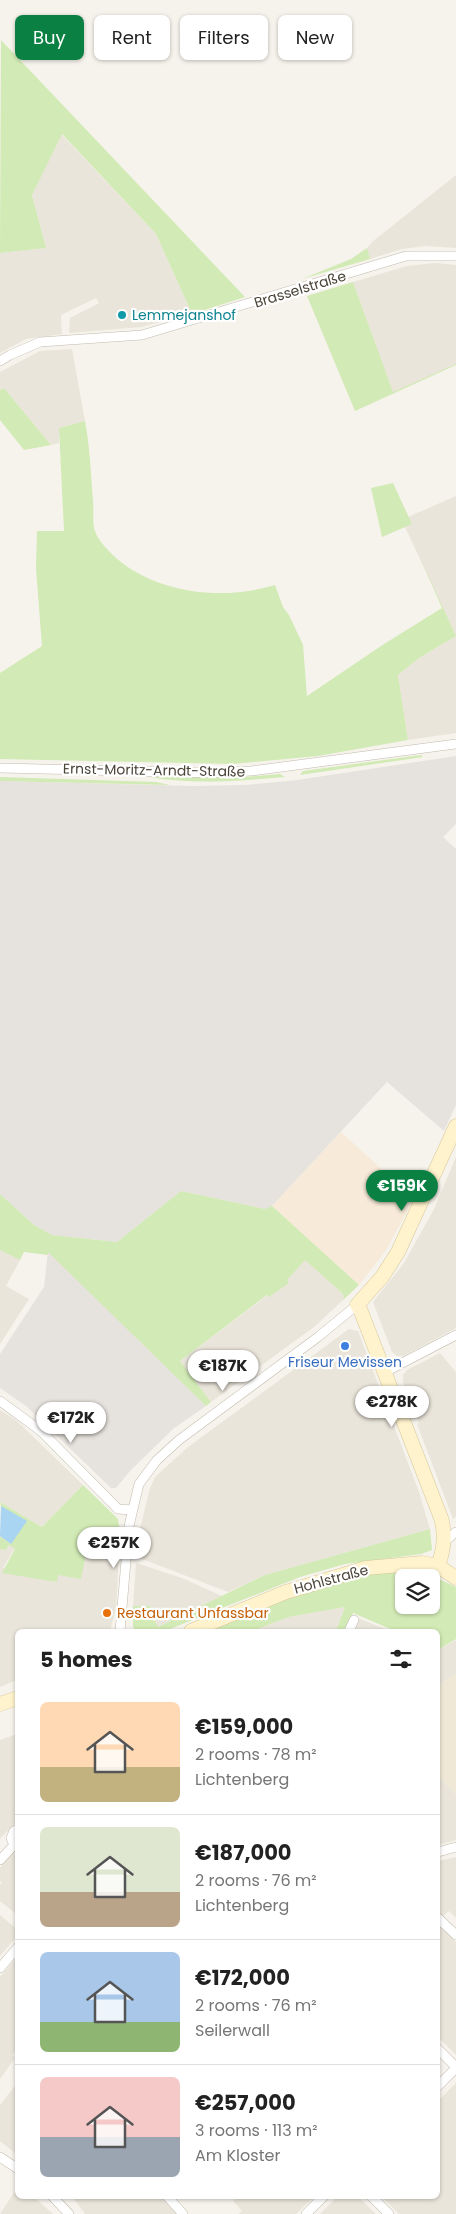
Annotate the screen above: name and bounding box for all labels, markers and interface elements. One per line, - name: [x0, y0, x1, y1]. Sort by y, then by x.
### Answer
- chip: Buy: [15, 15, 84, 60]
- chip: Rent: [94, 15, 170, 60]
- chip: Filters: [180, 15, 268, 60]
- chip: New: [278, 15, 352, 60]
- street label: Brasselstraße: [252, 265, 349, 312]
- place label: Lemmejanshof: [132, 305, 236, 325]
- marker: Lemmejanshof: [116, 309, 128, 321]
- street label: Ernst-Moritz-Arndt-Straße: [63, 758, 246, 782]
- pin: €159K: [367, 1170, 437, 1212]
- text: €159K: [377, 1174, 427, 1197]
- marker: Friseur Mevissen: [339, 1340, 351, 1352]
- pin: €187K: [188, 1350, 258, 1392]
- place label: Friseur Mevissen: [288, 1352, 402, 1372]
- text: €187K: [199, 1354, 247, 1377]
- pin: €278K: [357, 1386, 427, 1428]
- text: €278K: [366, 1390, 418, 1413]
- pin: €172K: [36, 1402, 106, 1444]
- text: €172K: [47, 1406, 95, 1429]
- pin: €257K: [79, 1526, 149, 1569]
- text: €257K: [88, 1531, 140, 1554]
- street label: Hohlstraße: [292, 1559, 371, 1599]
- map controls: [395, 1569, 440, 1614]
- button: layers: [395, 1569, 440, 1614]
- place label: Restaurant Unfassbar: [117, 1603, 269, 1623]
- marker: Restaurant Unfassbar: [101, 1607, 113, 1619]
- text: 5 homes: [40, 1645, 133, 1674]
- icon: filters: [387, 1645, 415, 1673]
- text: €159,000: [195, 1712, 293, 1741]
- icon: home: [80, 1722, 140, 1782]
- text: 2 rooms · 78 m²: [195, 1743, 317, 1766]
- text: Lichtenberg: [195, 1768, 289, 1791]
- text: €187,000: [195, 1838, 292, 1867]
- icon: home: [80, 1847, 140, 1907]
- text: 2 rooms · 76 m²: [195, 1869, 317, 1892]
- text: Lichtenberg: [195, 1894, 289, 1917]
- text: €172,000: [195, 1963, 290, 1992]
- icon: home: [80, 1972, 140, 2032]
- text: 2 rooms · 76 m²: [195, 1994, 317, 2017]
- text: Seilerwall: [195, 2019, 270, 2042]
- text: €257,000: [195, 2088, 296, 2117]
- icon: home: [80, 2097, 140, 2157]
- text: 3 rooms · 113 m²: [195, 2119, 318, 2142]
- text: Am Kloster: [195, 2144, 280, 2167]

